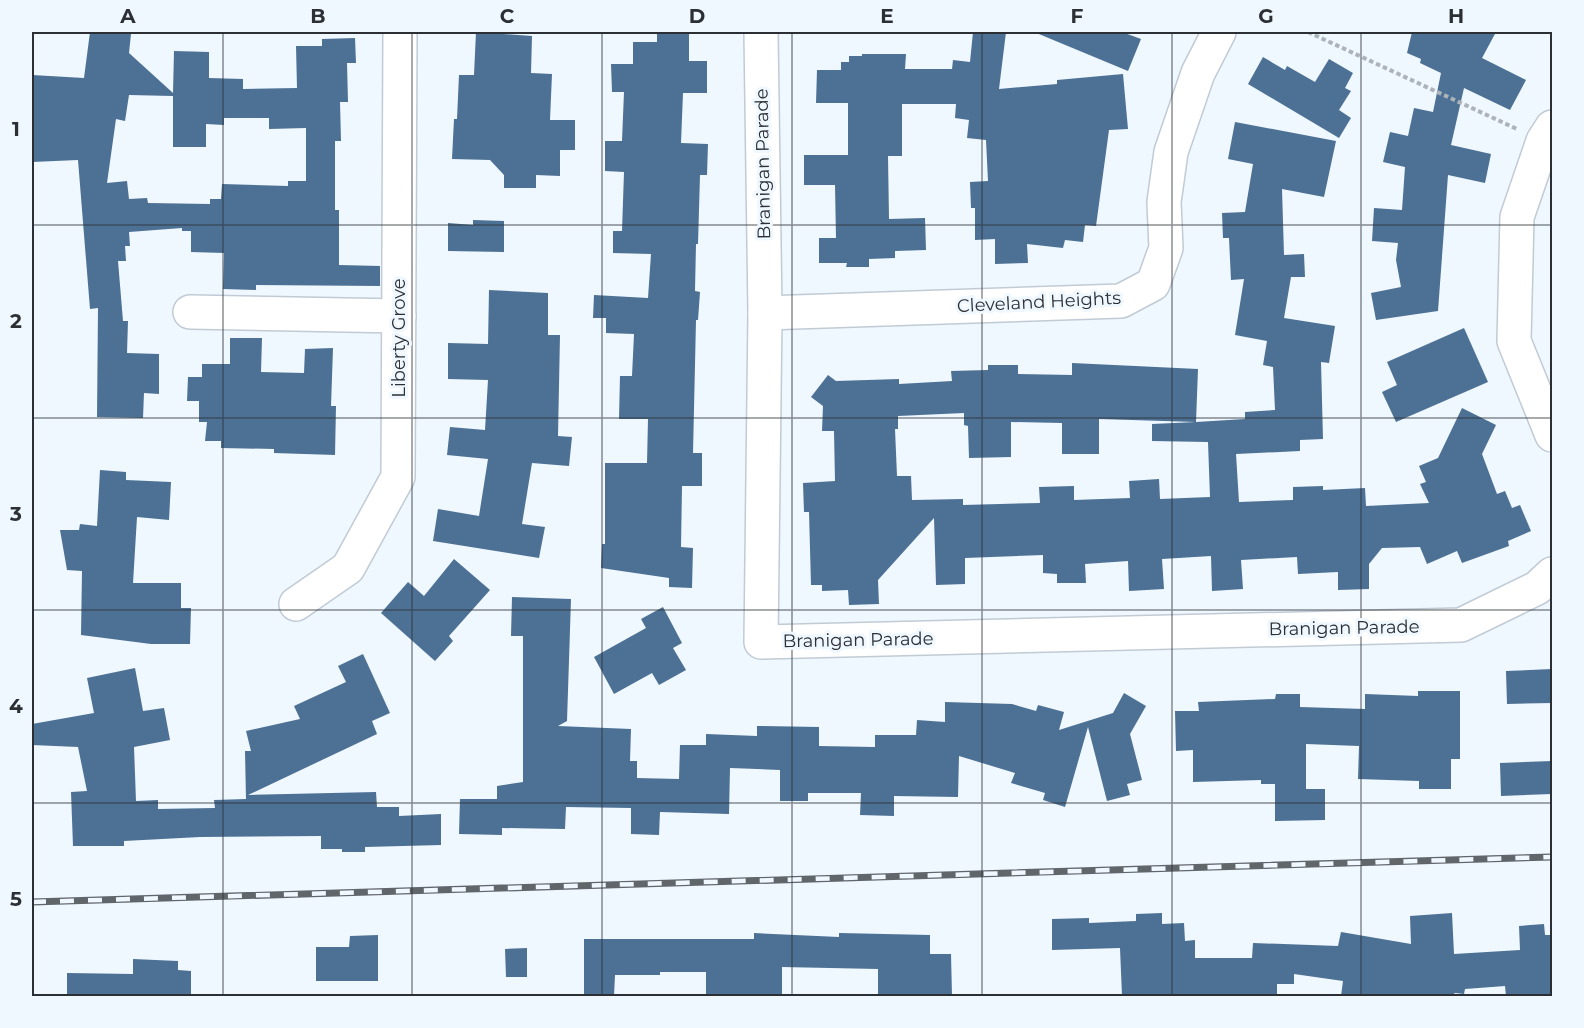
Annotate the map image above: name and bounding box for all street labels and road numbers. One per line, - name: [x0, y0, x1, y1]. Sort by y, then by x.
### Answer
- street label: Branigan Parade: [751, 88, 775, 240]
- street label: Liberty Grove: [388, 278, 410, 398]
- street label: Cleveland Heights: [956, 287, 1122, 317]
- street label: Branigan Parade: [1268, 616, 1420, 640]
- street label: Branigan Parade: [782, 628, 934, 652]

